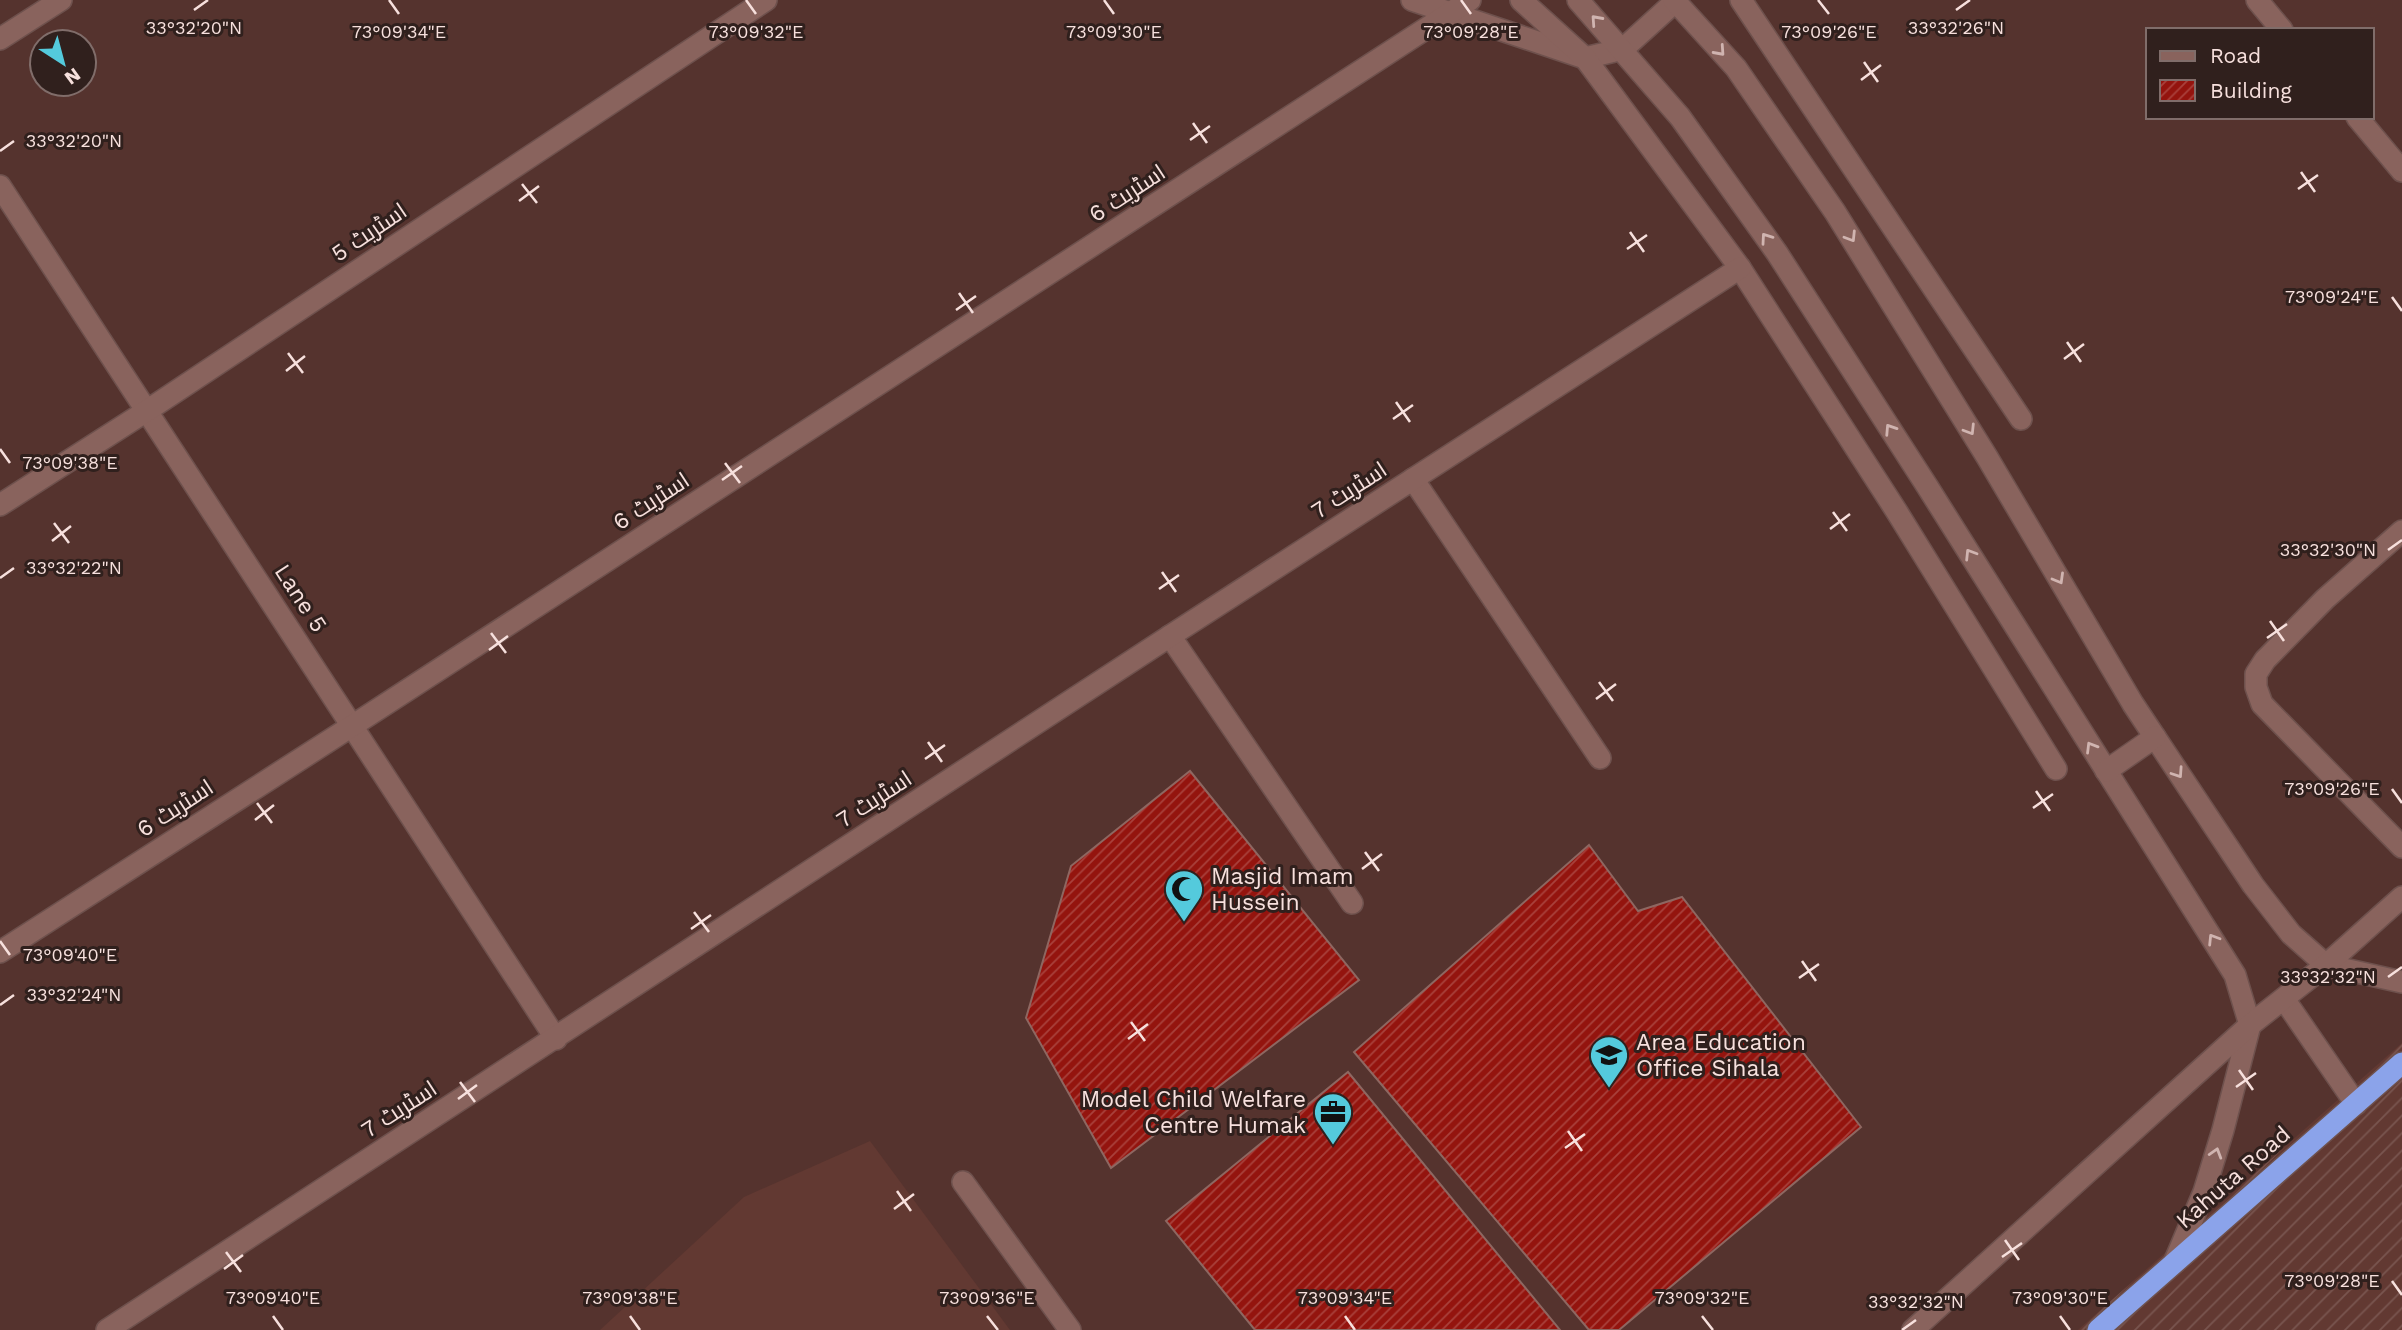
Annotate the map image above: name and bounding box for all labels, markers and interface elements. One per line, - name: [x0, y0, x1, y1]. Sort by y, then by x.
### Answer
- one-way arrow: [1592, 15, 1605, 28]
- text: 33°32'20"N: [146, 17, 242, 38]
- text: 33°32'26"N: [1908, 17, 2004, 38]
- text: 73°09'34"E: [352, 21, 446, 42]
- text: 73°09'32"E: [708, 21, 804, 42]
- text: 73°09'30"E: [1066, 21, 1162, 42]
- text: 73°09'28"E: [1423, 21, 1519, 42]
- text: 73°09'26"E: [1781, 21, 1877, 42]
- north arrow: [28, 28, 98, 98]
- legend: [2146, 28, 2374, 119]
- one-way arrow: [1712, 42, 1724, 55]
- text: Road: [2210, 43, 2261, 68]
- text: N: [60, 63, 85, 90]
- text: Building: [2210, 78, 2292, 103]
- text: 33°32'20"N: [26, 130, 122, 151]
- street label: اسٹریٹ 6: [1084, 159, 1171, 228]
- street label: اسٹریٹ 5: [326, 197, 412, 267]
- one-way arrow: [1842, 229, 1855, 242]
- one-way arrow: [1762, 233, 1774, 246]
- text: 73°09'24"E: [2285, 286, 2379, 307]
- one-way arrow: [1962, 422, 1975, 435]
- one-way arrow: [1885, 423, 1898, 436]
- text: 73°09'38"E: [22, 452, 118, 473]
- street label: اسٹریٹ 7: [1306, 456, 1392, 525]
- street label: اسٹریٹ 6: [608, 467, 695, 536]
- text: 33°32'30"N: [2280, 539, 2376, 560]
- one-way arrow: [1966, 549, 1979, 562]
- text: 33°32'22"N: [26, 557, 122, 578]
- street label: Lane 5: [269, 559, 332, 637]
- one-way arrow: [2051, 572, 2064, 584]
- one-way arrow: [2086, 741, 2099, 754]
- street label: اسٹریٹ 7: [831, 765, 917, 834]
- one-way arrow: [2170, 765, 2183, 778]
- street label: اسٹریٹ 6: [132, 774, 219, 843]
- text: 73°09'26"E: [2284, 778, 2380, 799]
- place label: Masjid Imam Hussein: [1211, 863, 1354, 916]
- mosque icon: Masjid Imam Hussein: [1163, 868, 1205, 923]
- one-way arrow: [2209, 933, 2222, 946]
- text: 73°09'40"E: [23, 944, 117, 965]
- text: 33°32'32"N: [2280, 966, 2376, 987]
- text: 33°32'24"N: [27, 984, 122, 1005]
- place label: Area Education Office Sihala: [1636, 1029, 1806, 1082]
- school or university icon: Area Education Office Sihala: [1588, 1034, 1630, 1089]
- street label: اسٹریٹ 7: [356, 1075, 442, 1144]
- place label: Model Child Welfare Centre Humak: [1081, 1086, 1306, 1139]
- office icon: Model Child Welfare Centre Humak: [1312, 1091, 1354, 1146]
- street label: Kahuta Road: [2171, 1121, 2296, 1234]
- one-way arrow: [2208, 1148, 2222, 1160]
- text: 73°09'28"E: [2284, 1270, 2380, 1291]
- text: 73°09'40"E: [226, 1287, 320, 1308]
- text: 73°09'38"E: [582, 1287, 678, 1308]
- text: 73°09'36"E: [939, 1287, 1035, 1308]
- text: 73°09'34"E: [1298, 1287, 1392, 1308]
- text: 73°09'32"E: [1654, 1287, 1750, 1308]
- text: 73°09'30"E: [2012, 1287, 2108, 1308]
- text: 33°32'32"N: [1868, 1291, 1964, 1312]

